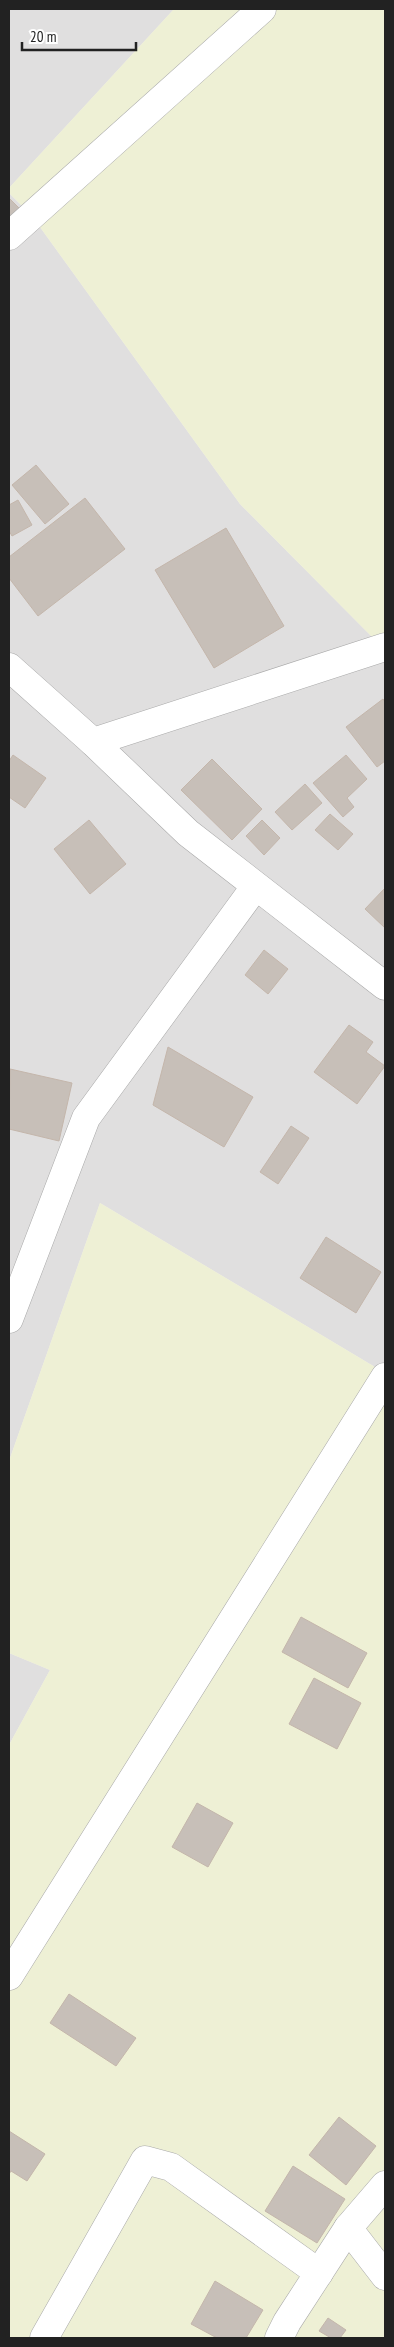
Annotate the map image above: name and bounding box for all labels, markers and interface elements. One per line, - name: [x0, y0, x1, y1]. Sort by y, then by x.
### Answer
- scale bar: [22, 20, 136, 52]
- text: 20 m: [30, 27, 56, 46]

